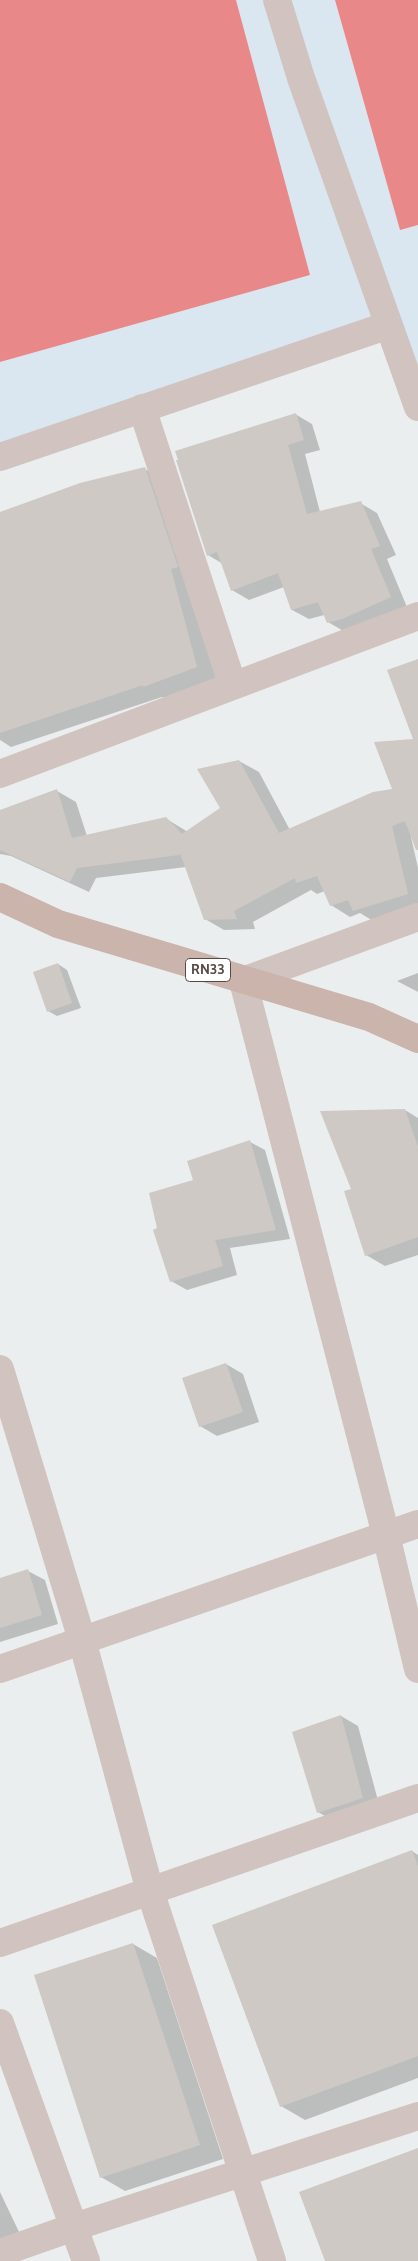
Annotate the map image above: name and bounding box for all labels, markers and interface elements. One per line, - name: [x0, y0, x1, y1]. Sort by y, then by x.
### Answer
- road number: RN33: [186, 958, 230, 982]

